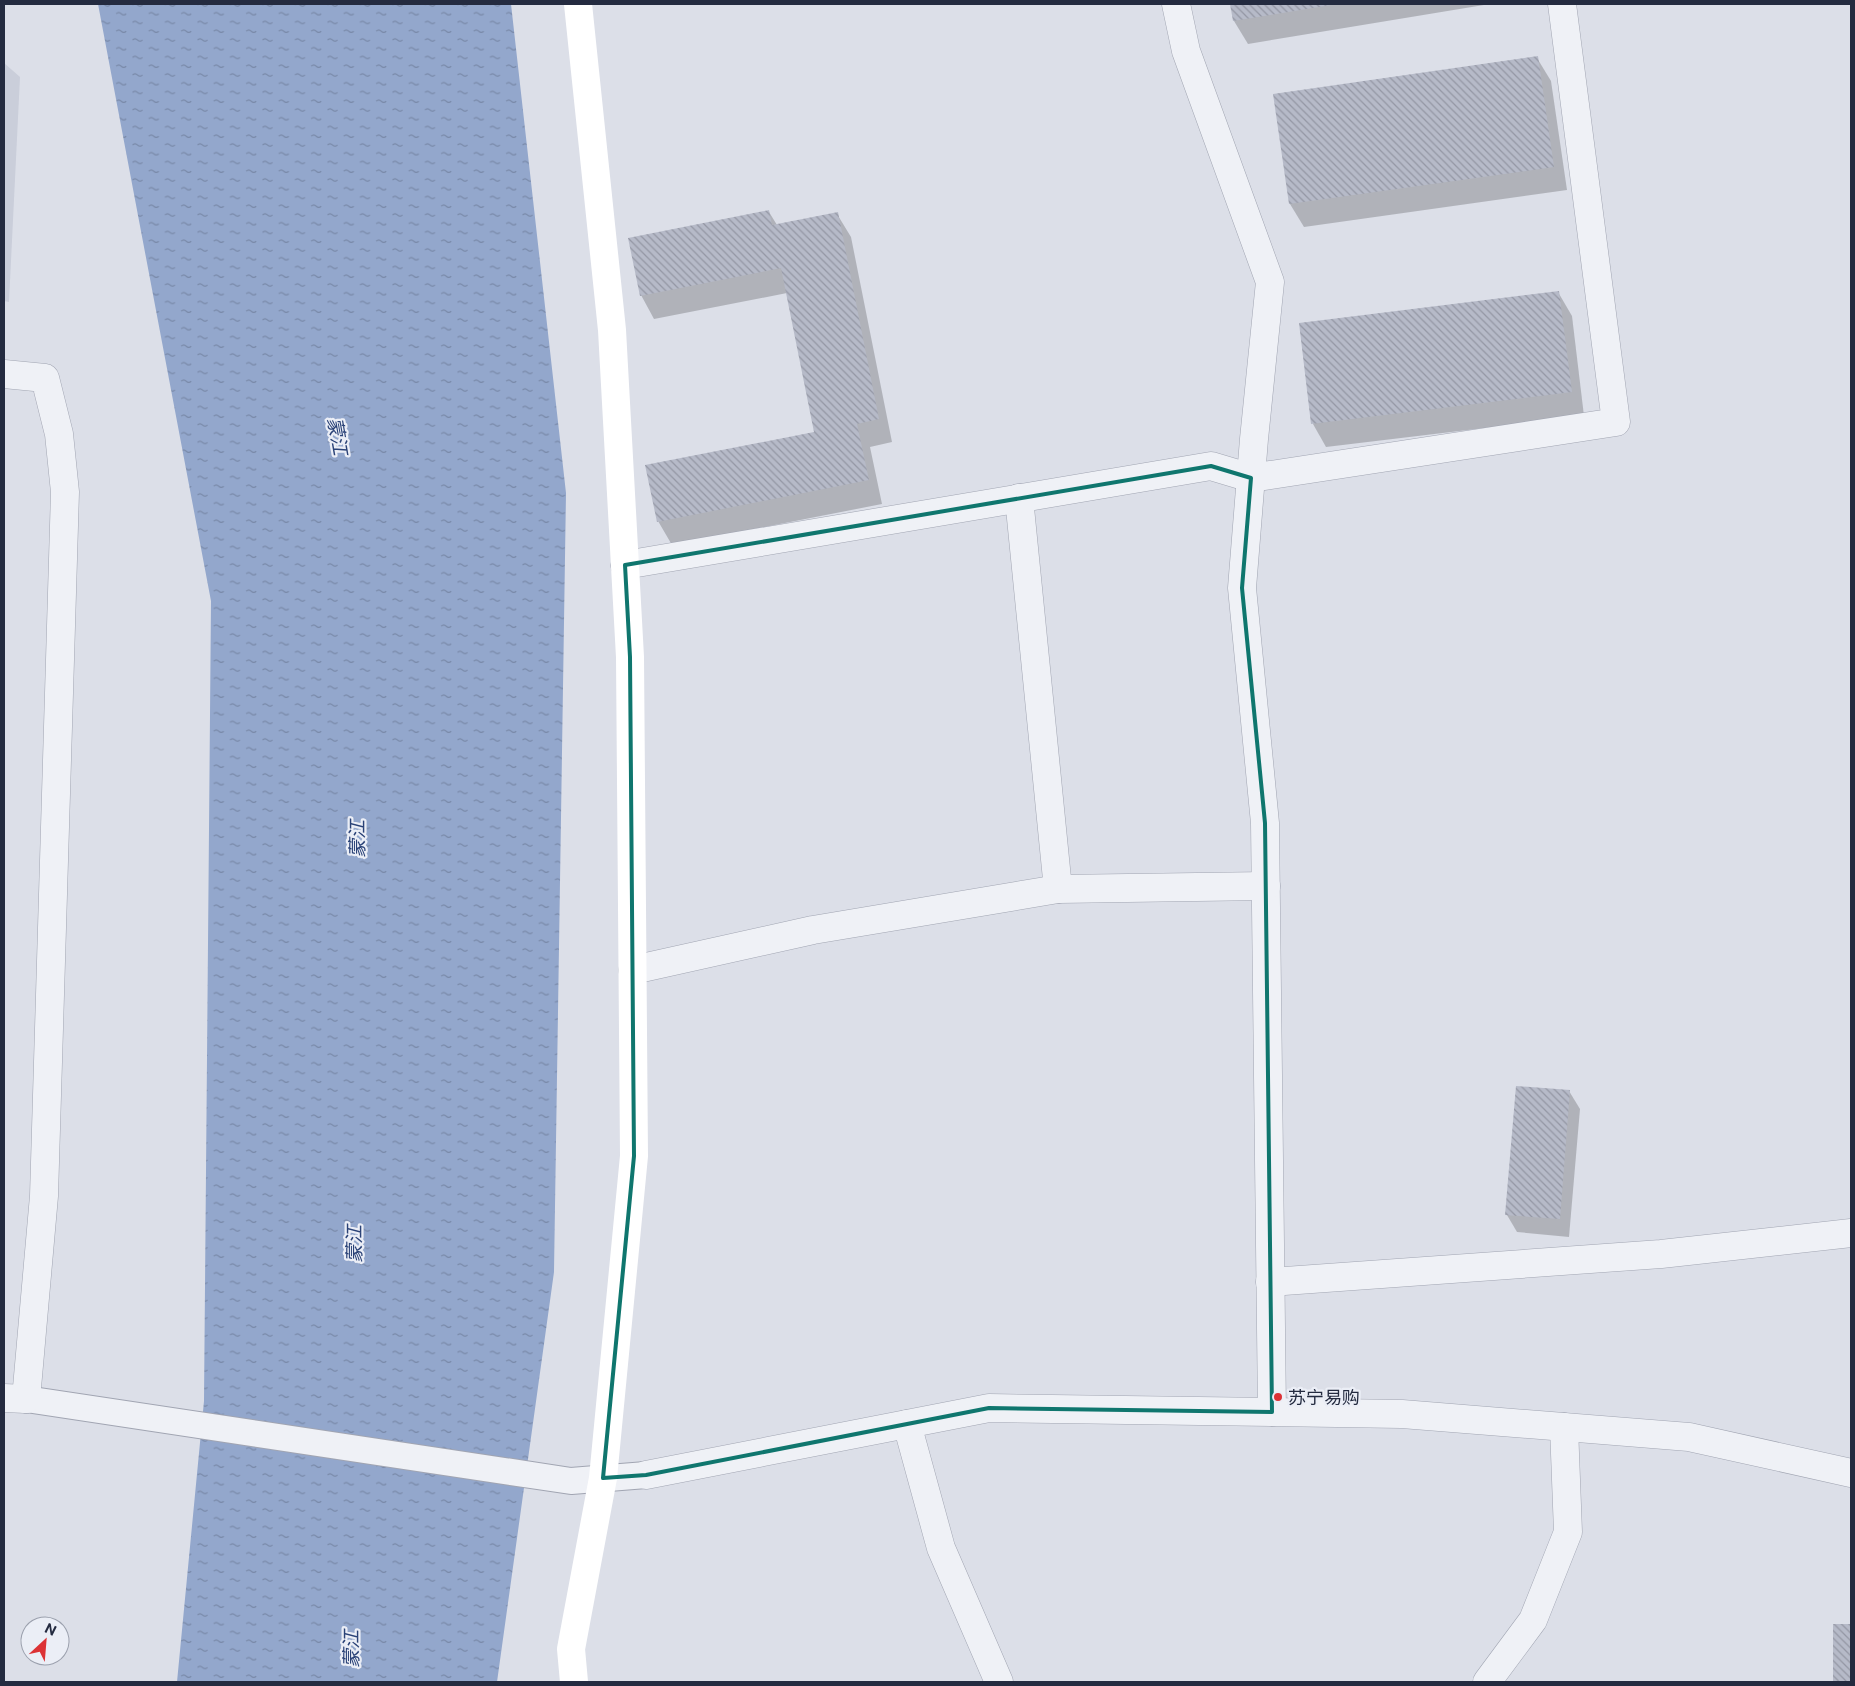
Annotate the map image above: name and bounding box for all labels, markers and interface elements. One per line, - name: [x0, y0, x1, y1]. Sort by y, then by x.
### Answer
- water label: 蒙江: [324, 415, 352, 459]
- water label: 蒙江: [346, 818, 368, 858]
- water label: 蒙江: [343, 1223, 365, 1263]
- place label: 苏宁易购: [1288, 1387, 1360, 1408]
- marker: 苏宁易购: [1272, 1391, 1284, 1403]
- north arrow: [20, 1616, 70, 1666]
- text: N: [42, 1620, 59, 1639]
- water label: 蒙江: [340, 1628, 362, 1668]

